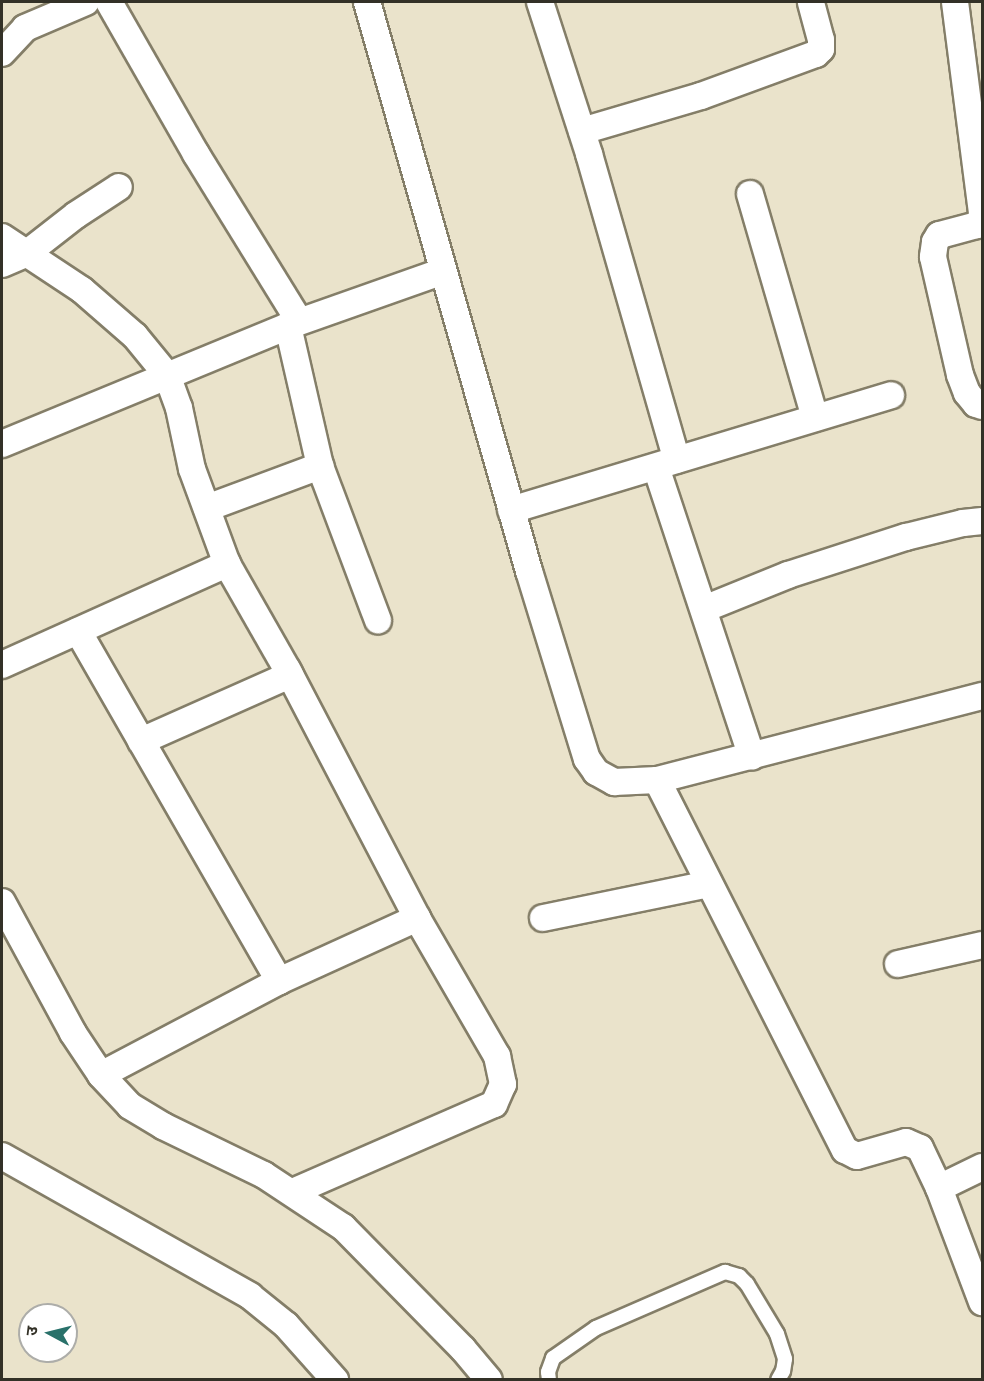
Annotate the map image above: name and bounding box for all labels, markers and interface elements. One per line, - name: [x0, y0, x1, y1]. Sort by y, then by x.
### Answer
- north arrow: [18, 1303, 78, 1363]
- text: उ: [22, 1325, 42, 1337]

